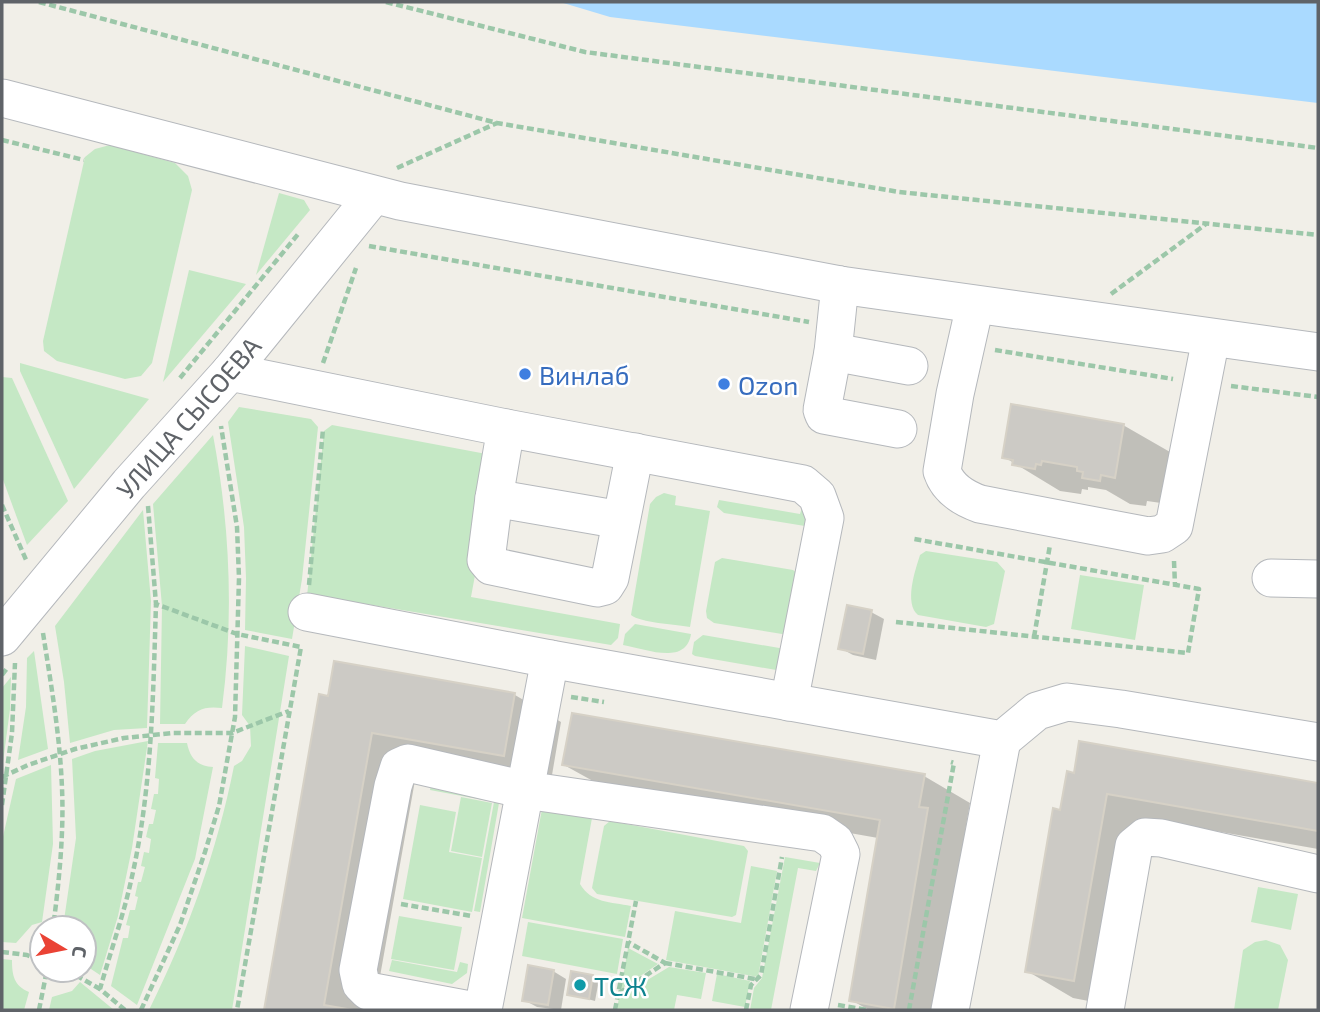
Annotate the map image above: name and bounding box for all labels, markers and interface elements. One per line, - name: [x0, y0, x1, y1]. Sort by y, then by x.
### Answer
- street label: УЛИЦА СЫСОЕВА: [109, 330, 267, 504]
- place label: Винлаб: [539, 359, 629, 390]
- marker: Винлаб: [517, 366, 533, 382]
- place label: Ozon: [738, 369, 798, 400]
- marker: Ozon: [716, 376, 732, 392]
- north arrow: [28, 914, 98, 984]
- text: С: [68, 945, 93, 960]
- place label: ТСЖ: [594, 970, 647, 1001]
- marker: ТСЖ: [572, 977, 588, 993]

